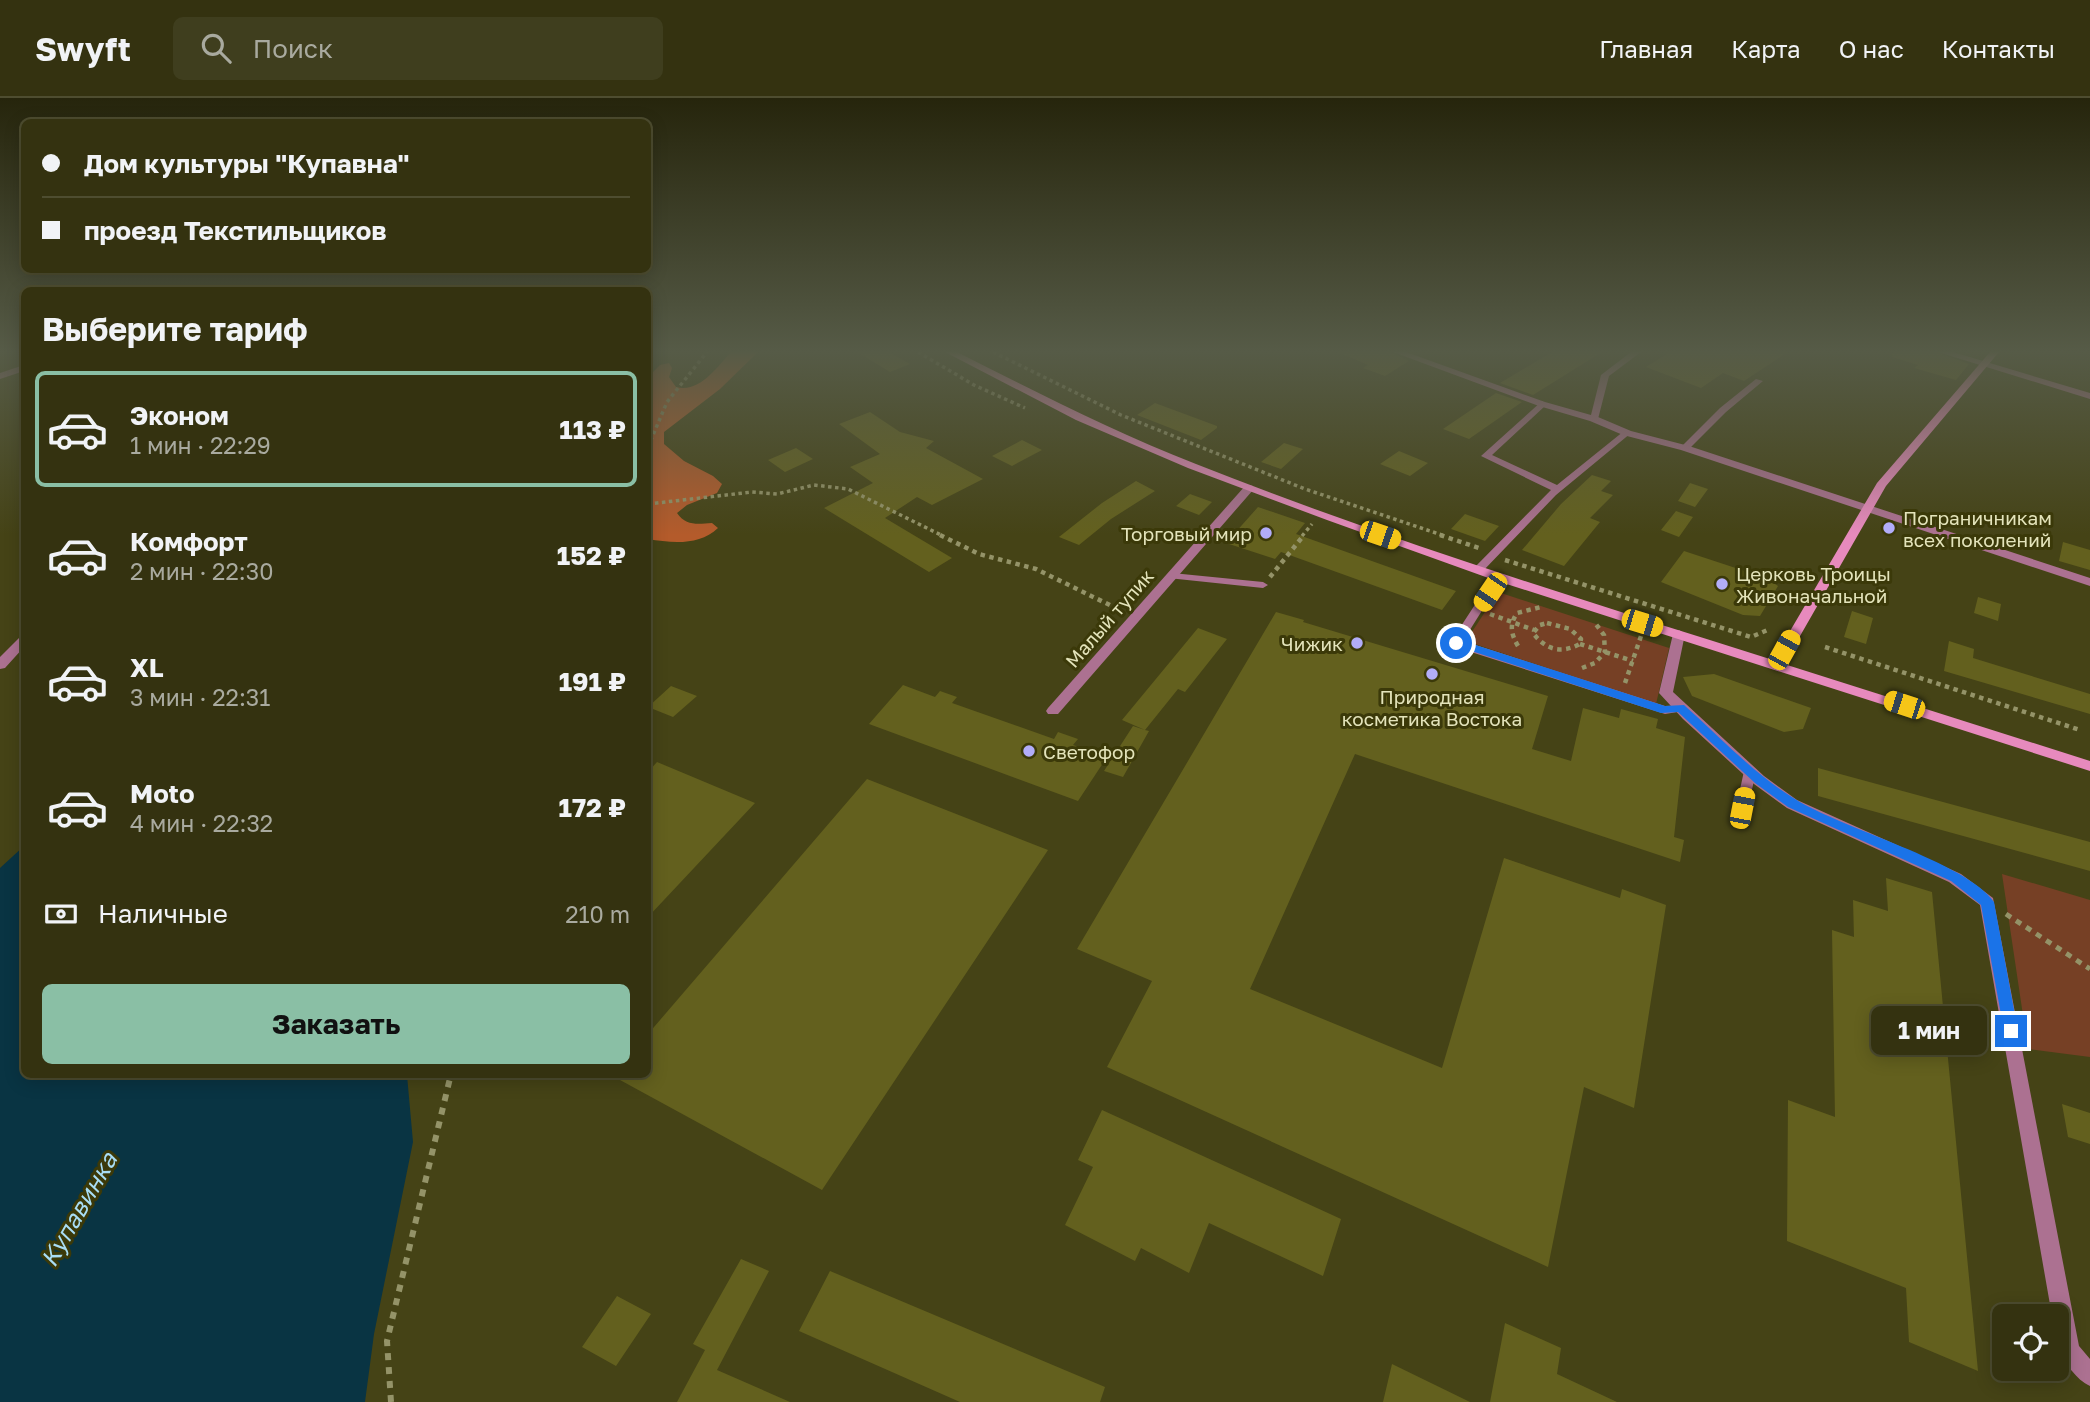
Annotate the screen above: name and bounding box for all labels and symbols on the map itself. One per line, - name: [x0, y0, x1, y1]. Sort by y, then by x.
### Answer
- place label: Пограничникам всех поколений: [1903, 506, 2052, 551]
- car: [1357, 518, 1404, 552]
- marker: Пограничникам всех поколений: [1881, 520, 1897, 536]
- place label: Торговый мир: [1121, 522, 1252, 545]
- marker: Торговый мир: [1258, 525, 1274, 541]
- place label: Церковь Троицы Живоначальной: [1736, 562, 1891, 607]
- street label: Малый тупик: [1060, 564, 1158, 672]
- car: [1470, 569, 1511, 615]
- marker: Церковь Троицы Живоначальной: [1714, 576, 1730, 592]
- car: [1619, 607, 1666, 639]
- route start: [1440, 627, 1472, 659]
- car: [1765, 627, 1804, 673]
- place label: Чижик: [1281, 632, 1343, 655]
- marker: Чижик: [1349, 635, 1365, 651]
- marker: Природная косметика Востока: [1424, 666, 1440, 682]
- place label: Природная косметика Востока: [1342, 685, 1522, 730]
- car: [1881, 689, 1928, 721]
- place label: Светофор: [1043, 740, 1135, 763]
- marker: Светофор: [1021, 743, 1037, 759]
- car: [1728, 785, 1757, 831]
- callout: 1 мин: [1871, 1006, 1986, 1056]
- route end: [1995, 1015, 2027, 1047]
- water label: Купавинка: [34, 1145, 124, 1272]

